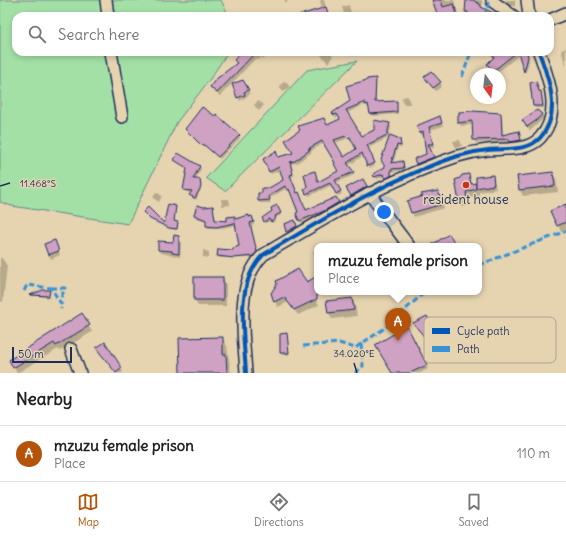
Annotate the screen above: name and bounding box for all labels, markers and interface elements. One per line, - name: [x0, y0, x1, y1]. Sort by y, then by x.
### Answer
- search box: [12, 12, 554, 56]
- icon: search: [26, 23, 48, 45]
- text: Search here: [58, 25, 139, 44]
- north arrow: [470, 68, 506, 104]
- text: 11.468°S: [20, 177, 56, 190]
- marker: resident house: [461, 180, 471, 190]
- place label: resident house: [423, 191, 509, 208]
- your location: [374, 202, 394, 222]
- popup: [314, 243, 482, 295]
- text: mzuzu female prison: [328, 251, 468, 270]
- text: Place: [328, 270, 360, 287]
- pin: A: [385, 308, 411, 341]
- legend: [424, 317, 556, 363]
- text: Cycle path: [457, 324, 510, 338]
- text: Path: [457, 342, 480, 356]
- scale bar: [12, 345, 72, 364]
- text: 50 m: [18, 347, 44, 361]
- text: 34.020°E: [333, 347, 375, 360]
- text: Nearby: [16, 388, 72, 410]
- text: mzuzu female prison: [54, 436, 194, 455]
- text: A: [25, 445, 33, 462]
- text: 110 m: [517, 445, 550, 462]
- text: Place: [54, 455, 85, 472]
- tab: Map: [77, 491, 99, 529]
- tab: Directions: [254, 491, 304, 529]
- tab: Saved: [458, 491, 489, 529]

